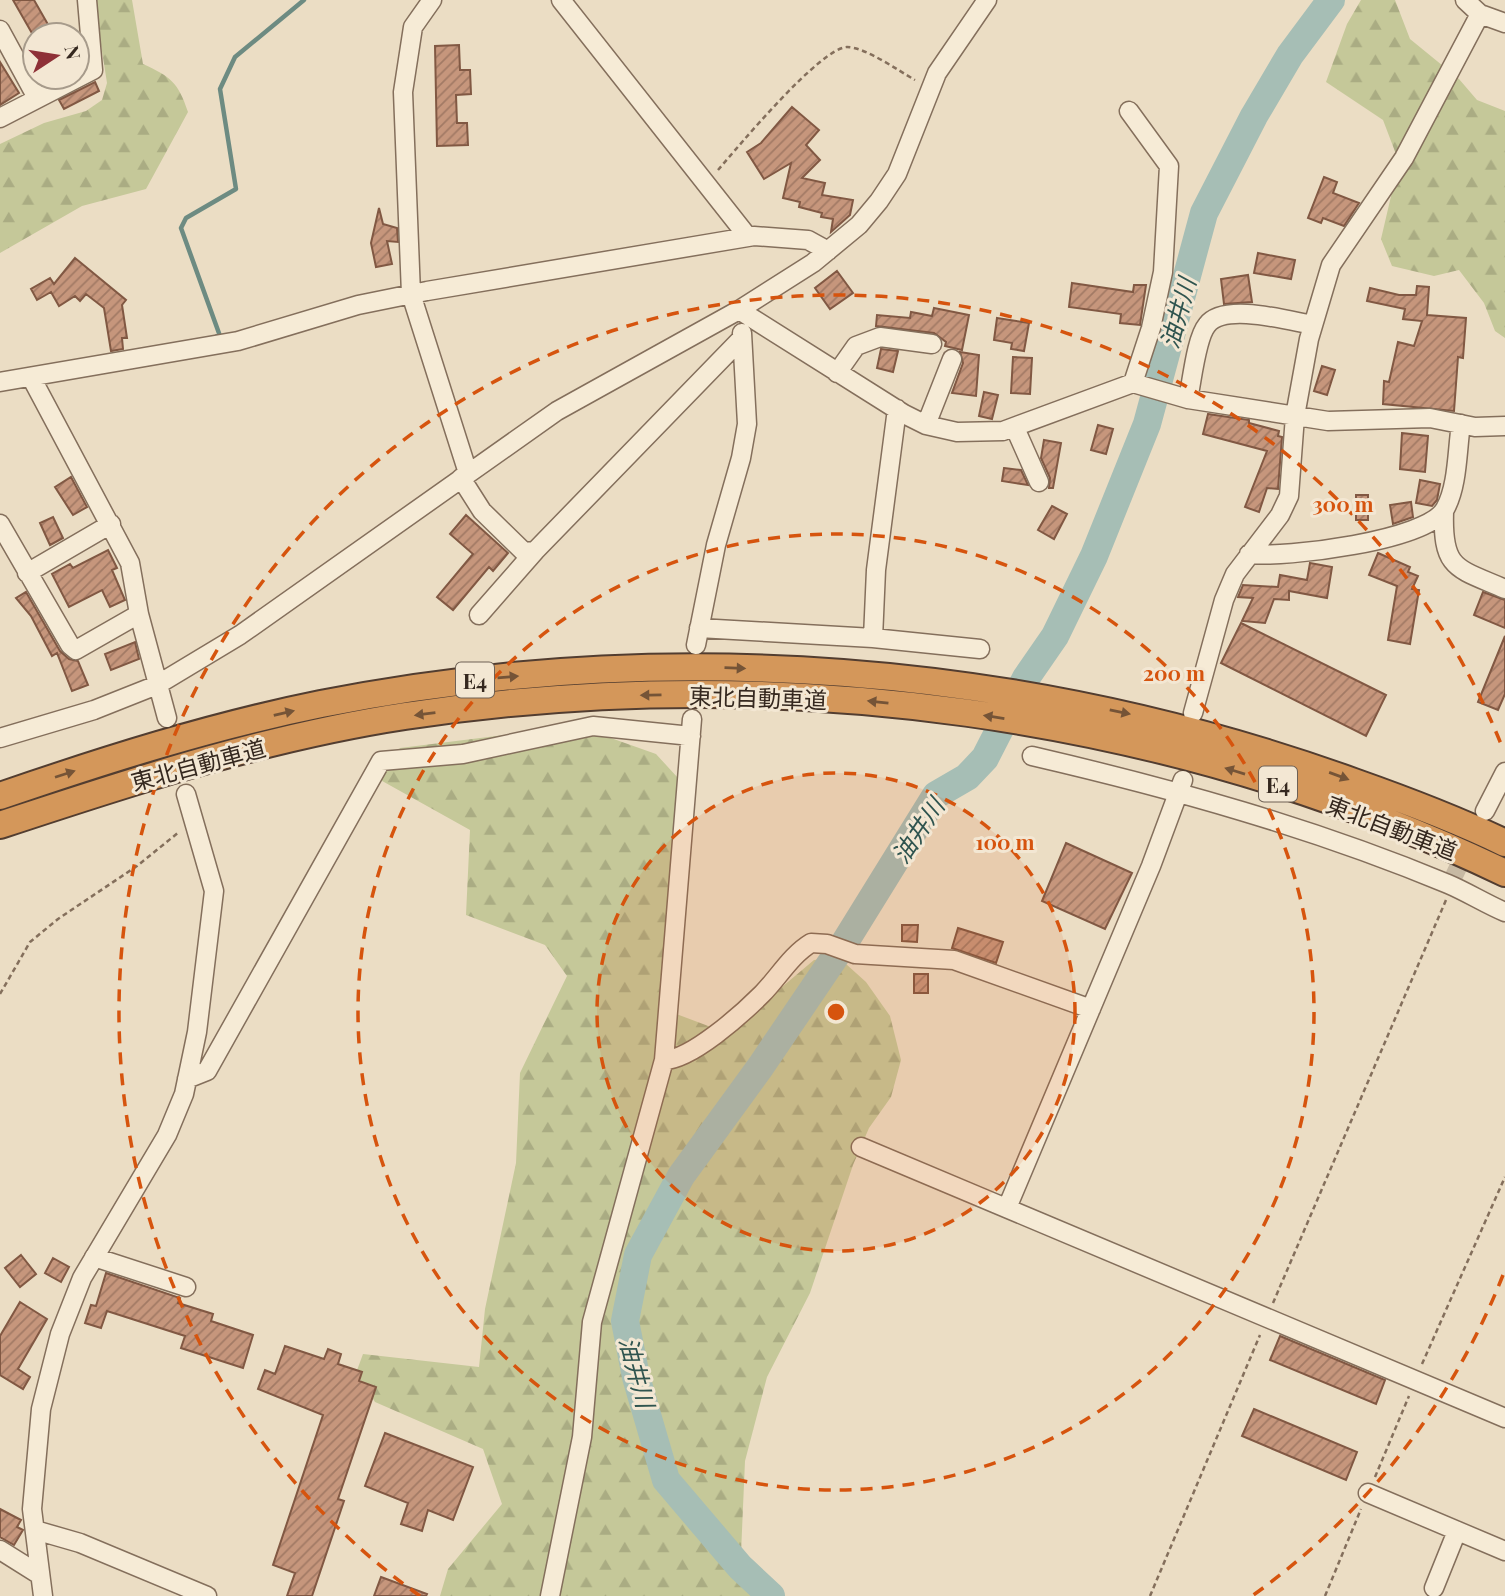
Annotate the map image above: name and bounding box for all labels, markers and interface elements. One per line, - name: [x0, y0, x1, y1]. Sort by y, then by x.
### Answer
- north arrow: [21, 21, 91, 91]
- text: N: [59, 43, 88, 62]
- water label: 油井川: [1152, 271, 1203, 352]
- text: 300 m: [1312, 489, 1374, 517]
- text: 200 m: [1143, 658, 1205, 686]
- road number: E4: [456, 662, 494, 698]
- one-way arrow: [724, 662, 746, 673]
- one-way arrow: [497, 671, 519, 682]
- street label: 東北自動車道: [689, 679, 827, 715]
- one-way arrow: [640, 689, 662, 701]
- one-way arrow: [867, 697, 889, 708]
- one-way arrow: [273, 707, 295, 718]
- one-way arrow: [1110, 707, 1132, 718]
- one-way arrow: [413, 708, 435, 719]
- one-way arrow: [983, 711, 1005, 722]
- street label: 東北自動車道: [127, 731, 269, 797]
- one-way arrow: [1225, 766, 1246, 776]
- road number: E4: [1259, 766, 1297, 802]
- one-way arrow: [54, 768, 75, 779]
- one-way arrow: [1328, 771, 1349, 782]
- street label: 東北自動車道: [1322, 788, 1462, 866]
- water label: 油井川: [884, 789, 952, 869]
- text: 100 m: [975, 827, 1035, 855]
- centre of rings: [824, 1000, 848, 1024]
- water label: 油井川: [613, 1333, 664, 1414]

